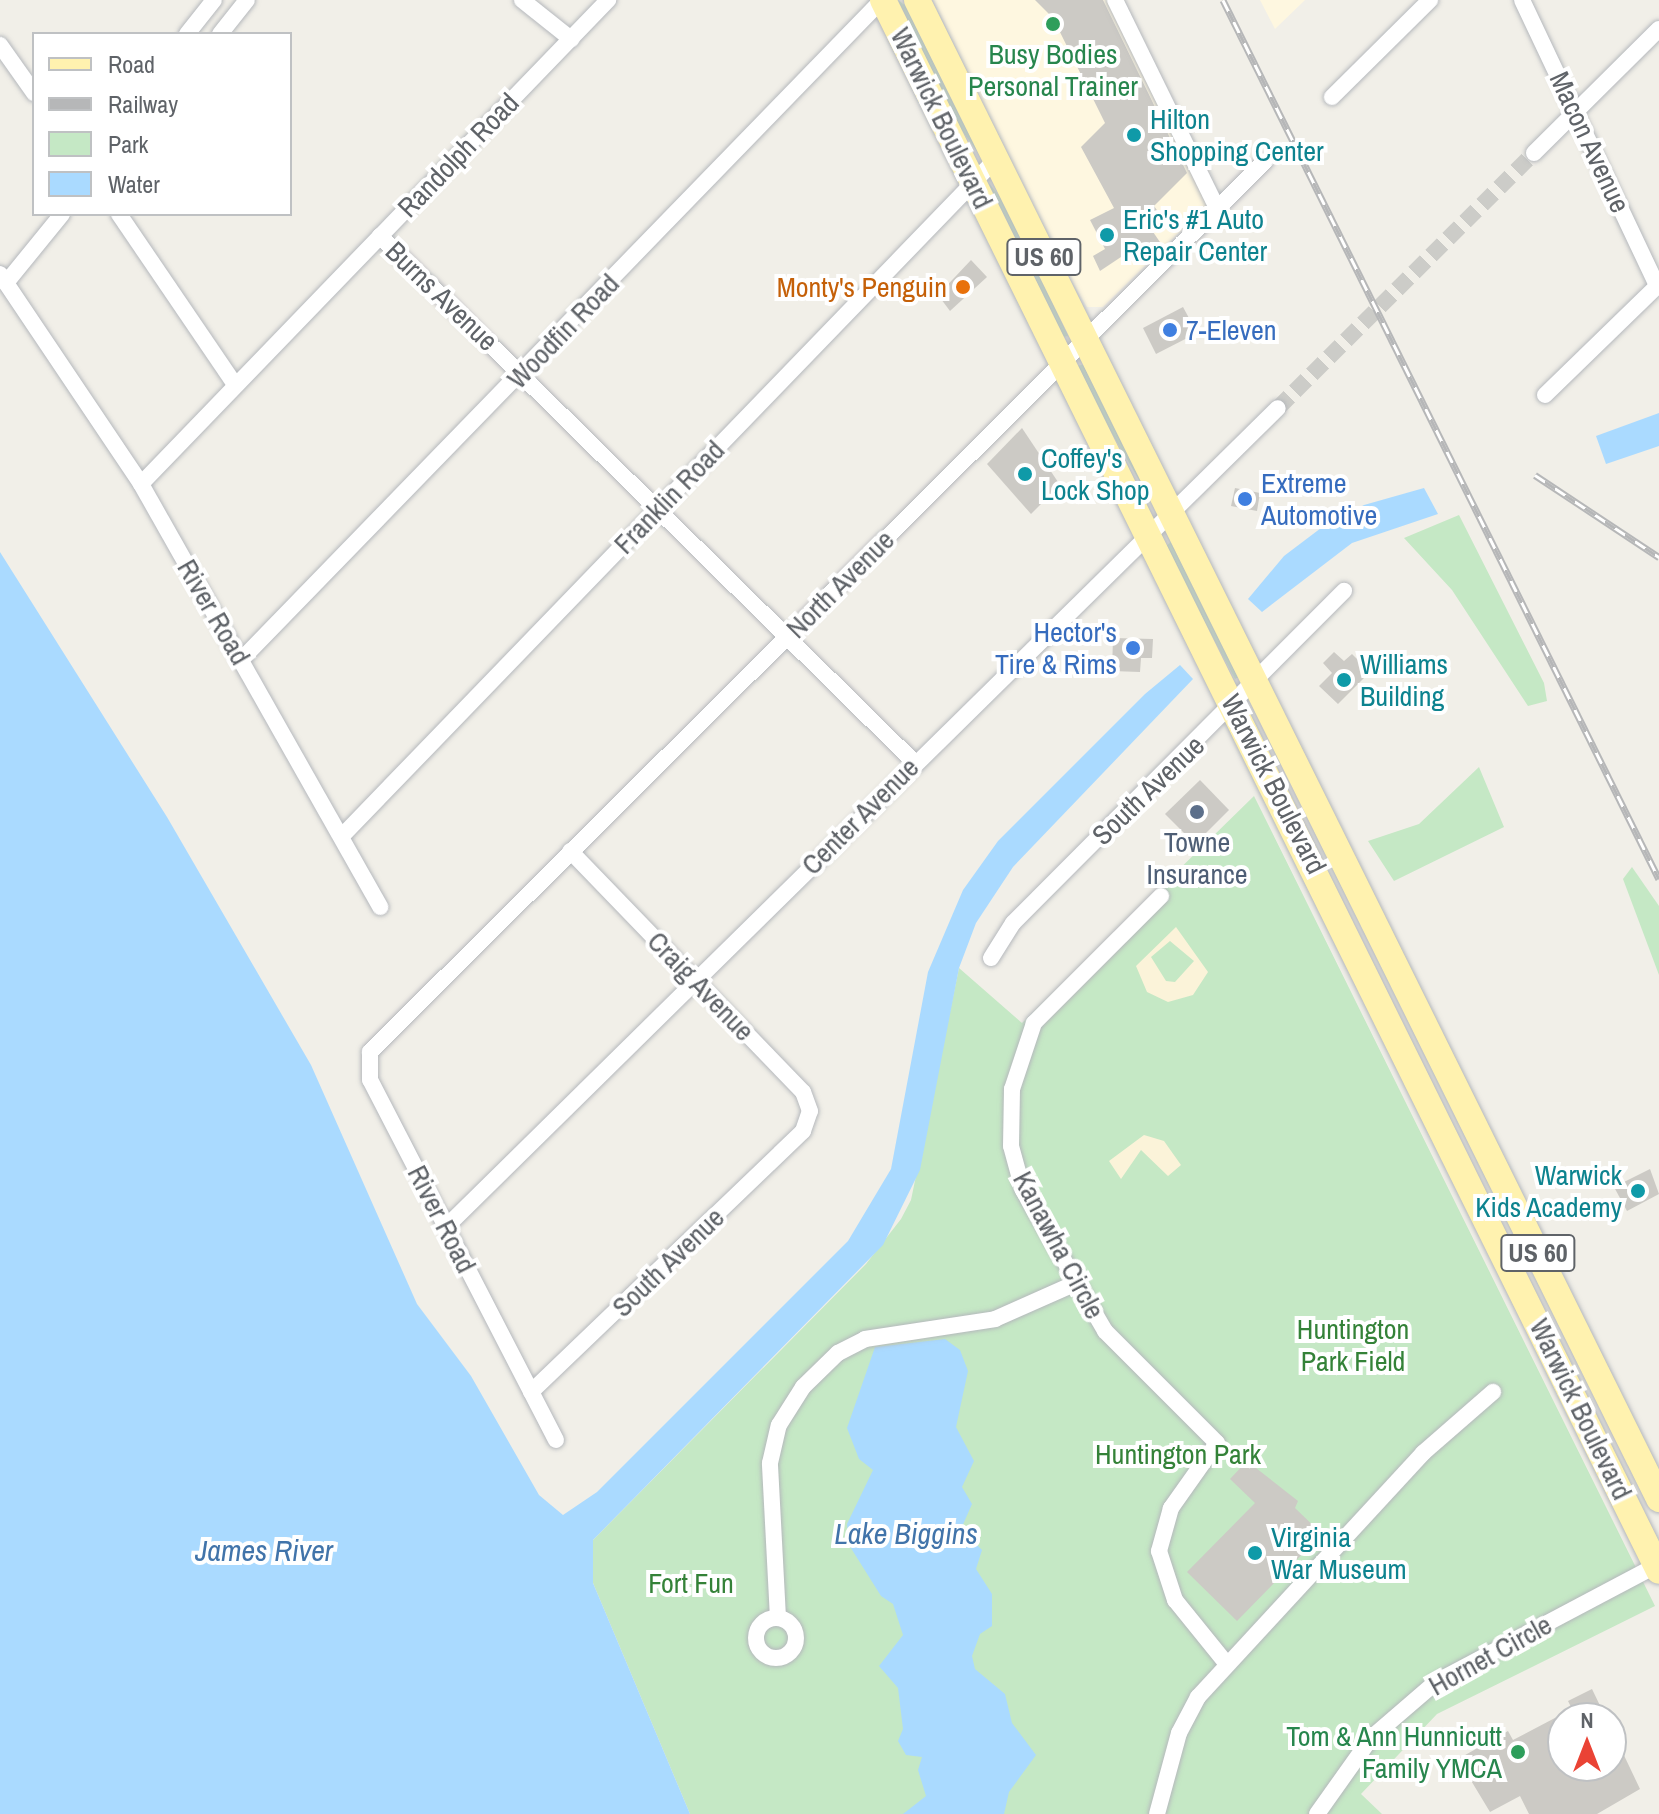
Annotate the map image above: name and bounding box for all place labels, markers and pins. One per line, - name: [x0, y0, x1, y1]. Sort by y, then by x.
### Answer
- marker: Busy Bodies Personal Trainer: [1044, 15, 1062, 33]
- place label: Busy Bodies Personal Trainer: [968, 37, 1138, 103]
- place label: Hilton Shopping Center: [1150, 102, 1324, 168]
- marker: Hilton Shopping Center: [1125, 126, 1143, 144]
- place label: Eric's #1 Auto Repair Center: [1123, 202, 1267, 268]
- marker: Eric's #1 Auto Repair Center: [1098, 226, 1116, 244]
- place label: Monty's Penguin: [777, 270, 947, 304]
- marker: Monty's Penguin: [954, 278, 972, 296]
- place label: 7-Eleven: [1186, 313, 1277, 347]
- marker: 7-Eleven: [1161, 321, 1179, 339]
- place label: Coffey's Lock Shop: [1041, 441, 1149, 507]
- marker: Coffey's Lock Shop: [1016, 465, 1034, 483]
- place label: Extreme Automotive: [1261, 466, 1377, 532]
- marker: Extreme Automotive: [1236, 490, 1254, 508]
- place label: Hector's Tire & Rims: [995, 615, 1117, 681]
- marker: Hector's Tire & Rims: [1124, 639, 1142, 657]
- place label: Williams Building: [1360, 647, 1448, 713]
- marker: Williams Building: [1335, 671, 1353, 689]
- marker: Towne Insurance: [1188, 803, 1206, 821]
- place label: Towne Insurance: [1147, 825, 1247, 891]
- place label: Warwick Kids Academy: [1474, 1158, 1622, 1224]
- marker: Warwick Kids Academy: [1629, 1182, 1647, 1200]
- place label: Virginia War Museum: [1271, 1520, 1407, 1586]
- marker: Virginia War Museum: [1246, 1544, 1264, 1562]
- place label: Tom & Ann Hunnicutt Family YMCA: [1285, 1719, 1502, 1785]
- marker: Tom & Ann Hunnicutt Family YMCA: [1509, 1743, 1527, 1761]

